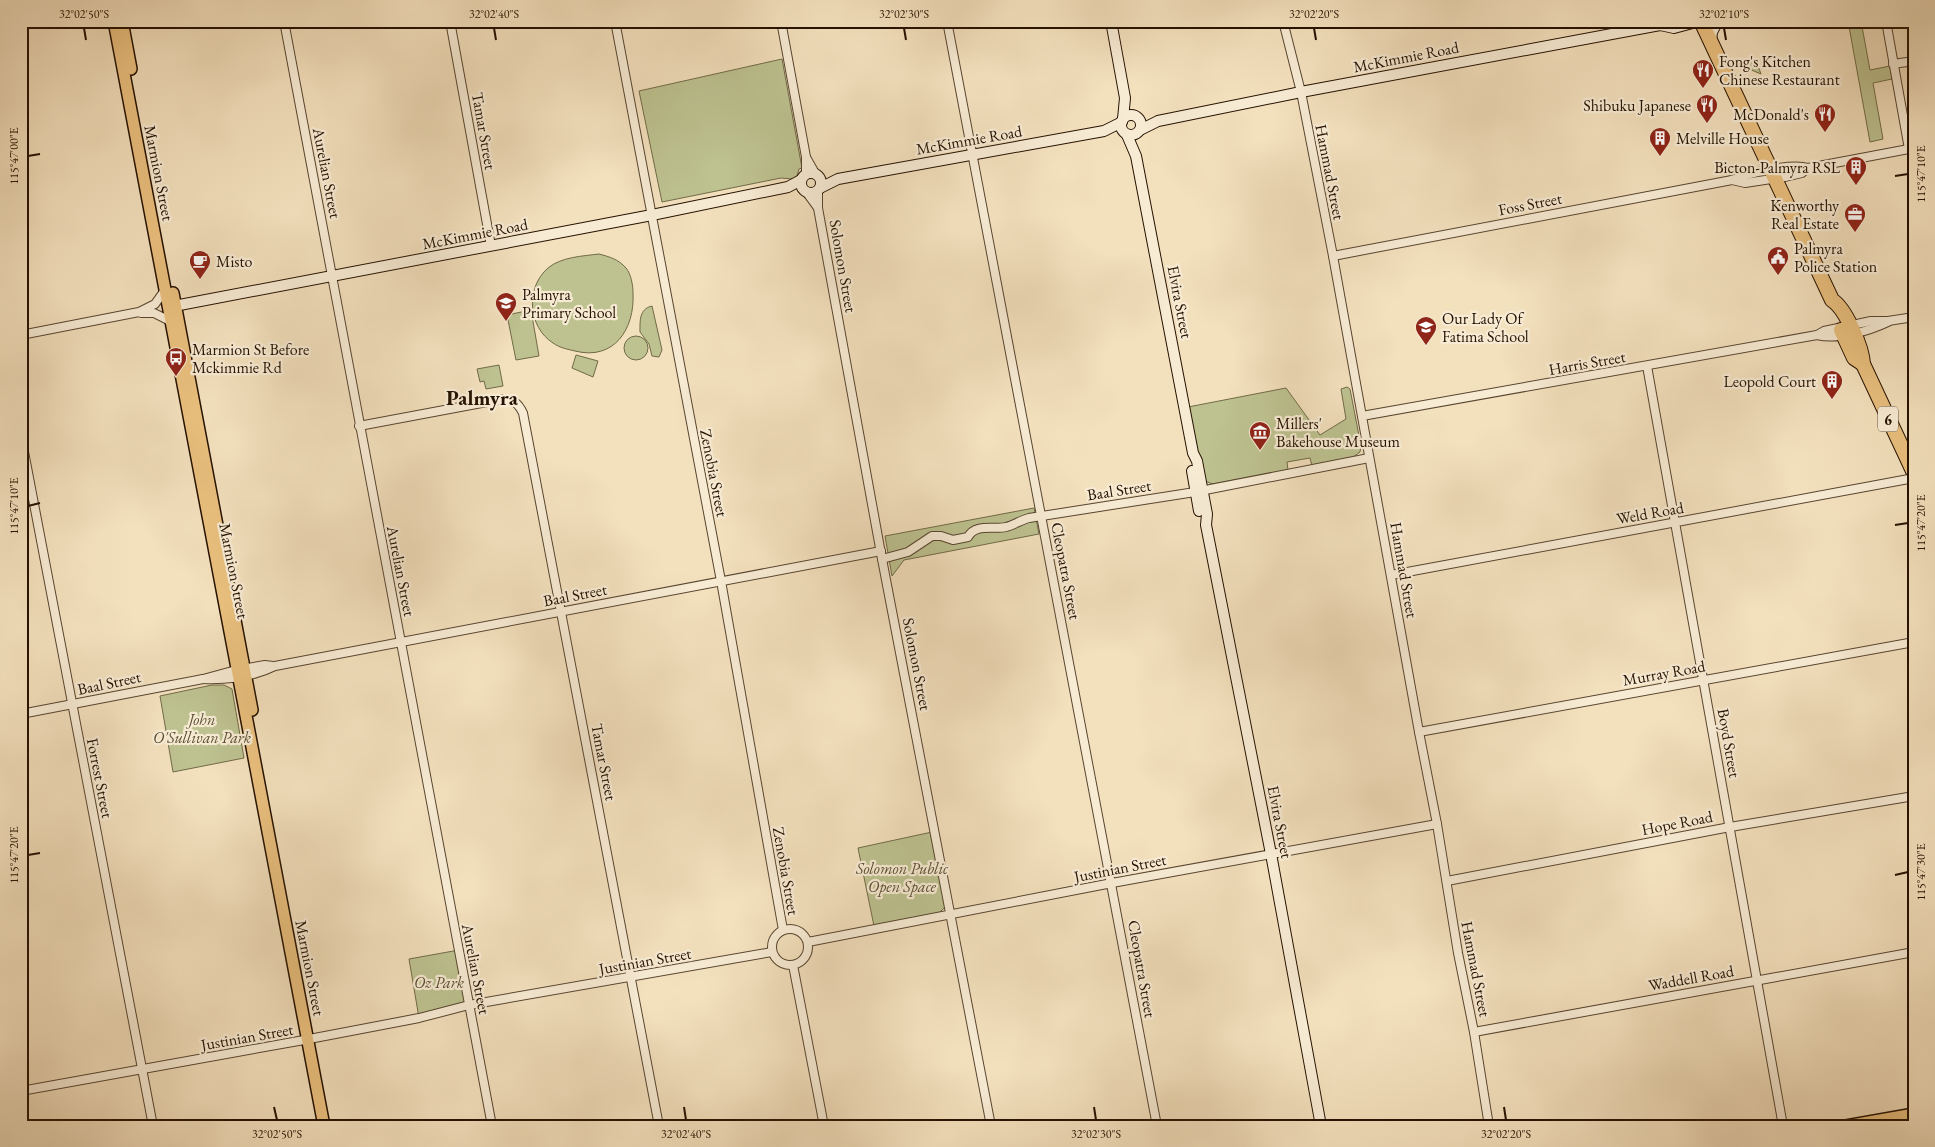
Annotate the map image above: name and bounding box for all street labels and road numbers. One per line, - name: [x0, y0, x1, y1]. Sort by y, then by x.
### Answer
- street label: McKimmie Road: [1351, 36, 1461, 78]
- street label: Tamar Street: [467, 91, 501, 171]
- street label: McKimmie Road: [914, 120, 1024, 160]
- street label: Hammad Street: [1310, 122, 1350, 222]
- street label: Marmion Street: [139, 123, 179, 223]
- street label: Aurelian Street: [308, 125, 346, 220]
- street label: Foss Street: [1496, 188, 1564, 220]
- street label: McKimmie Road: [420, 213, 530, 255]
- street label: Solomon Street: [824, 218, 862, 314]
- street label: Elvira Street: [1163, 264, 1197, 340]
- street label: Harris Street: [1547, 346, 1627, 380]
- road number: 6: [1878, 406, 1898, 432]
- street label: Zenobia Street: [695, 427, 733, 519]
- street label: Baal Street: [1086, 475, 1152, 505]
- street label: Weld Road: [1615, 497, 1686, 529]
- street label: Hammad Street: [1385, 520, 1423, 620]
- street label: Marmion Street: [214, 521, 254, 621]
- street label: Cleopatra Street: [1046, 521, 1086, 621]
- street label: Aurelian Street: [382, 523, 420, 618]
- street label: Baal Street: [541, 579, 609, 611]
- street label: Solomon Street: [898, 616, 936, 712]
- street label: Murray Road: [1621, 655, 1708, 691]
- street label: Baal Street: [75, 666, 143, 700]
- street label: Boyd Street: [1713, 707, 1745, 779]
- street label: Tamar Street: [586, 722, 622, 802]
- street label: Forrest Street: [82, 736, 118, 820]
- street label: Elvira Street: [1263, 784, 1297, 860]
- street label: Hope Road: [1640, 806, 1715, 840]
- street label: Zenobia Street: [768, 825, 804, 917]
- street label: Justinian Street: [1070, 849, 1168, 888]
- street label: Marmion Street: [290, 918, 330, 1018]
- street label: Cleopatra Street: [1123, 919, 1161, 1019]
- street label: Hammad Street: [1456, 919, 1496, 1019]
- street label: Aurelian Street: [457, 921, 495, 1016]
- street label: Justinian Street: [595, 943, 693, 980]
- street label: Waddell Road: [1647, 960, 1736, 996]
- street label: Justinian Street: [197, 1019, 295, 1056]

